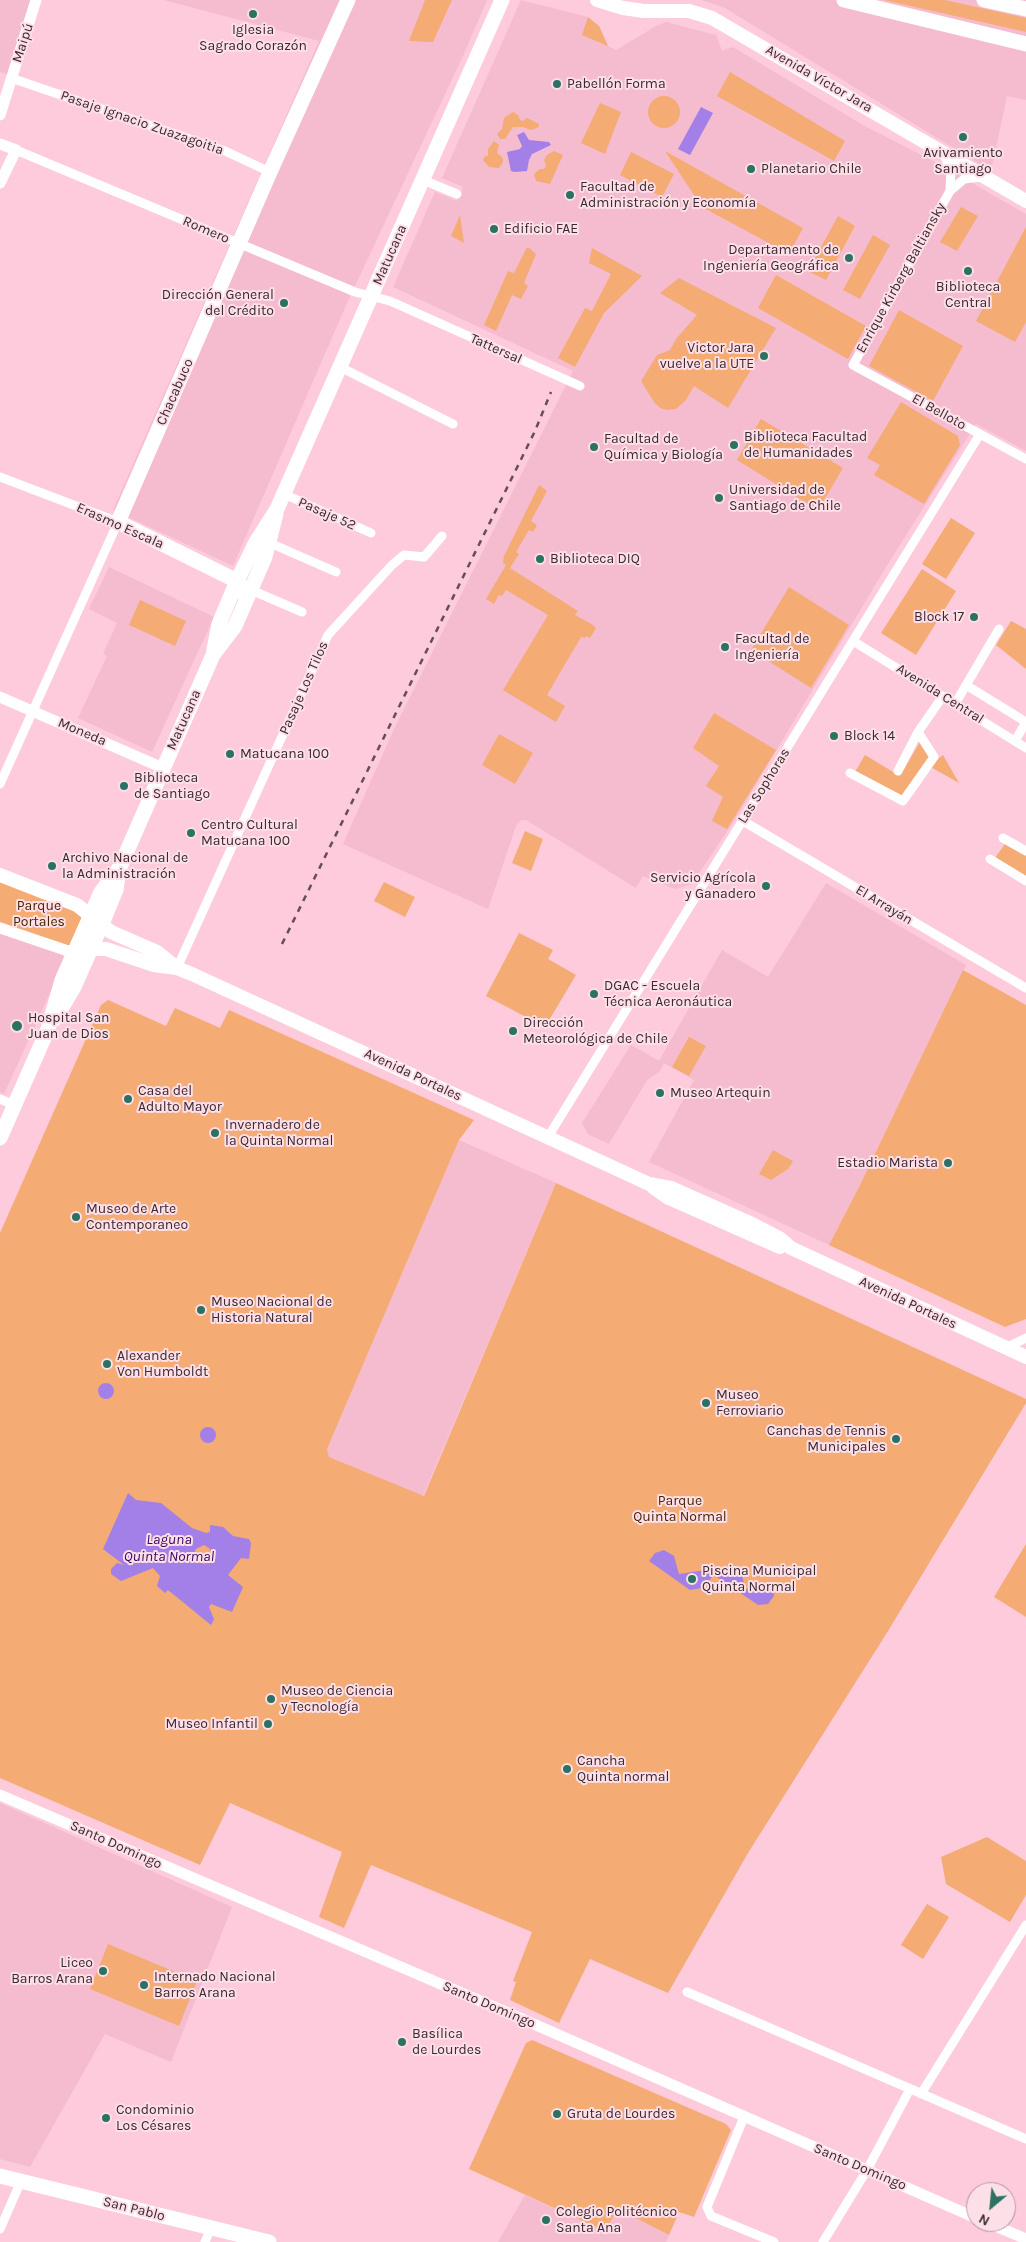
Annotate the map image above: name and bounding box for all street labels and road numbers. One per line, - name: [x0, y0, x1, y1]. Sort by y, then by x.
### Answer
- street label: Maipú: [9, 21, 37, 65]
- street label: Avenida Víctor Jara: [763, 42, 875, 116]
- street label: Pasaje Ignacio Zuazagoitia: [58, 87, 226, 159]
- street label: Enrique Kirberg Baltiansky: [853, 200, 949, 356]
- street label: Romero: [180, 213, 232, 247]
- street label: Matucana: [369, 222, 411, 288]
- street label: Tattersal: [467, 330, 525, 368]
- street label: Chacabuco: [153, 356, 197, 428]
- street label: El Belloto: [909, 390, 969, 434]
- street label: Pasaje 52: [296, 494, 358, 534]
- street label: Erasmo Escala: [74, 499, 166, 553]
- street label: Pasaje Los Tilos: [276, 639, 332, 737]
- street label: Avenida Central: [893, 660, 987, 728]
- street label: Matucana: [163, 687, 205, 753]
- street label: Moneda: [55, 714, 109, 750]
- street label: Las Sophoras: [734, 745, 794, 827]
- street label: El Arrayán: [852, 881, 916, 929]
- street label: Avenida Portales: [362, 1045, 464, 1105]
- street label: Avenida Portales: [857, 1273, 959, 1333]
- street label: Santo Domingo: [67, 1817, 165, 1873]
- street label: Santo Domingo: [440, 1978, 538, 2032]
- street label: Santo Domingo: [811, 2140, 909, 2194]
- street label: San Pablo: [101, 2193, 167, 2225]

